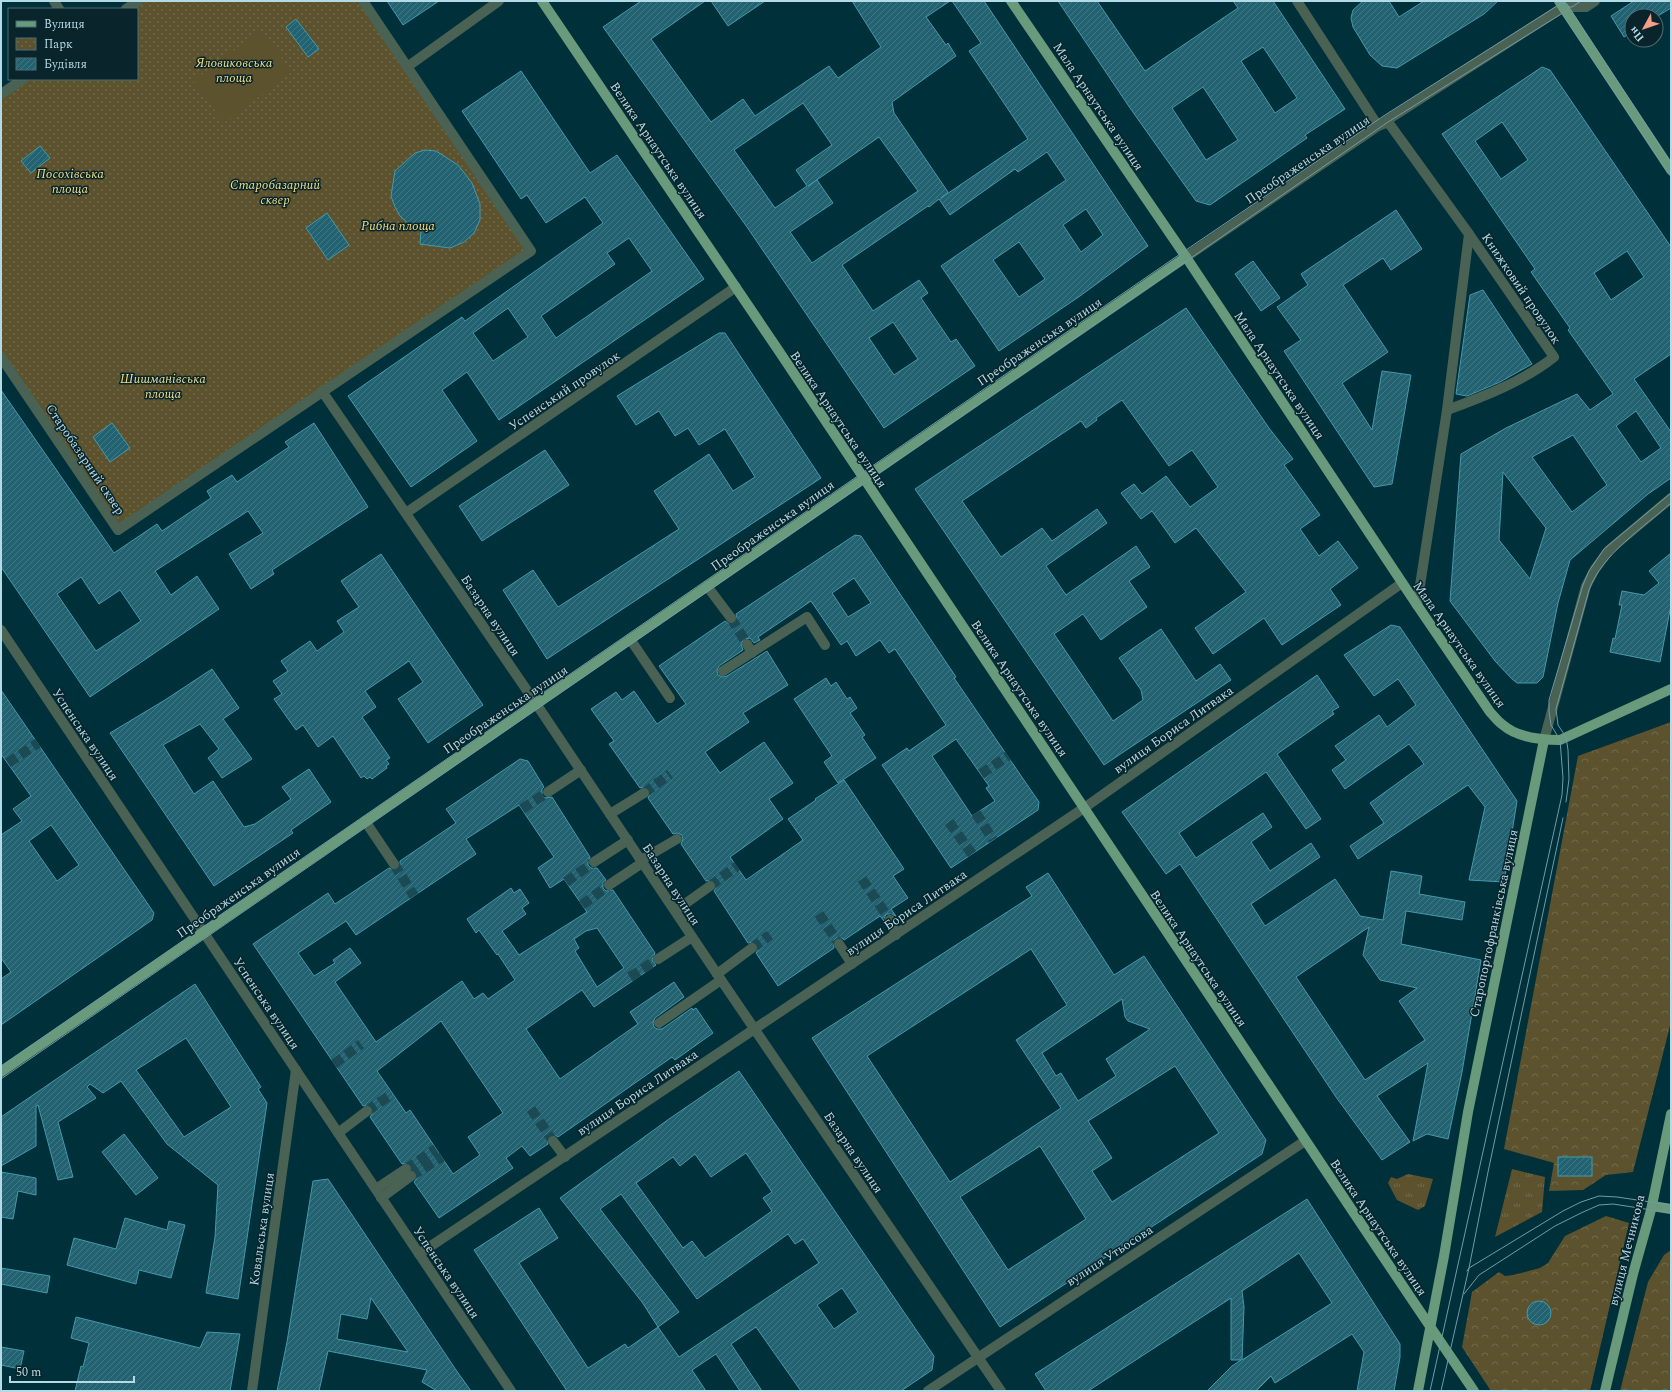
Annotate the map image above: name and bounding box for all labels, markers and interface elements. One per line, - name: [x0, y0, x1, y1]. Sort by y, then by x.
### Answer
- legend: [8, 8, 138, 80]
- north arrow: [1624, 8, 1664, 48]
- text: Вулиця: [44, 15, 85, 34]
- text: Пн: [1625, 23, 1648, 46]
- text: Парк: [44, 35, 73, 54]
- street label: Мала Арнаутська вулиця: [1048, 39, 1149, 175]
- park label: Яловиковська площа: [195, 53, 273, 88]
- text: Будівля: [44, 55, 87, 74]
- street label: Велика Арнаутська вулиця: [605, 78, 712, 223]
- street label: Преображенська вулиця: [1241, 110, 1374, 209]
- park label: Посохівська площа: [36, 164, 104, 199]
- park label: Старобазарний сквер: [230, 175, 320, 210]
- park label: Рибна площа: [361, 216, 435, 236]
- street label: Книжковий провулок: [1476, 229, 1566, 348]
- street label: Преображенська вулиця: [973, 292, 1106, 391]
- street label: Мала Арнаутська вулиця: [1229, 308, 1330, 444]
- street label: Успенський провулок: [505, 346, 624, 436]
- street label: Велика Арнаутська вулиця: [785, 347, 892, 492]
- park label: Шишманівська площа: [120, 369, 206, 404]
- street label: Старобазарний сквер: [40, 400, 130, 519]
- street label: Преображенська вулиця: [707, 475, 839, 576]
- street label: Базарна вулиця: [455, 571, 525, 660]
- street label: Мала Арнаутська вулиця: [1408, 577, 1511, 712]
- street label: Велика Арнаутська вулиця: [966, 616, 1073, 761]
- street label: Преображенська вулиця: [439, 660, 572, 759]
- street label: вулиця Бориса Литвака: [1109, 680, 1238, 779]
- street label: Успенська вулиця: [47, 684, 124, 785]
- street label: Старопортофранківська вулиця: [1464, 827, 1524, 1019]
- street label: Базарна вулиця: [637, 839, 705, 930]
- street label: Преображенська вулиця: [173, 842, 305, 943]
- street label: вулиця Бориса Литвака: [842, 864, 972, 961]
- street label: Велика Арнаутська вулиця: [1145, 886, 1252, 1031]
- street label: Успенська вулиця: [228, 953, 305, 1054]
- street label: вулиця Бориса Литвака: [573, 1044, 703, 1141]
- street label: Базарна вулиця: [818, 1108, 888, 1197]
- street label: Велика Арнаутська вулиця: [1325, 1155, 1432, 1300]
- street label: Ковальська вулиця: [244, 1171, 280, 1287]
- street label: вулиця Мечникова: [1603, 1192, 1651, 1308]
- street label: вулиця Утьосова: [1062, 1220, 1158, 1292]
- street label: Успенська вулиця: [408, 1222, 485, 1323]
- scale bar: [10, 1358, 134, 1384]
- text: 50 m: [16, 1363, 41, 1382]

